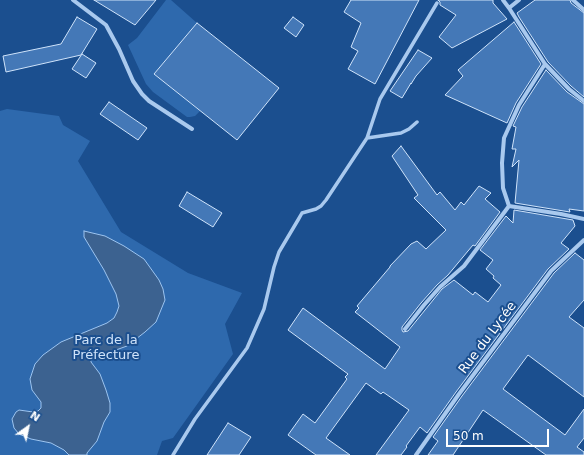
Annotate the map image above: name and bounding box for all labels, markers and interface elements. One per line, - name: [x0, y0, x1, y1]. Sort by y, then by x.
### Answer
- street label: Rue du Lycée: [456, 299, 520, 377]
- park label: Parc de la Préfecture: [73, 333, 139, 364]
- north arrow: [8, 407, 48, 447]
- text: N: [27, 409, 42, 424]
- scale bar: [448, 421, 551, 447]
- text: 50 m: [453, 429, 484, 443]

